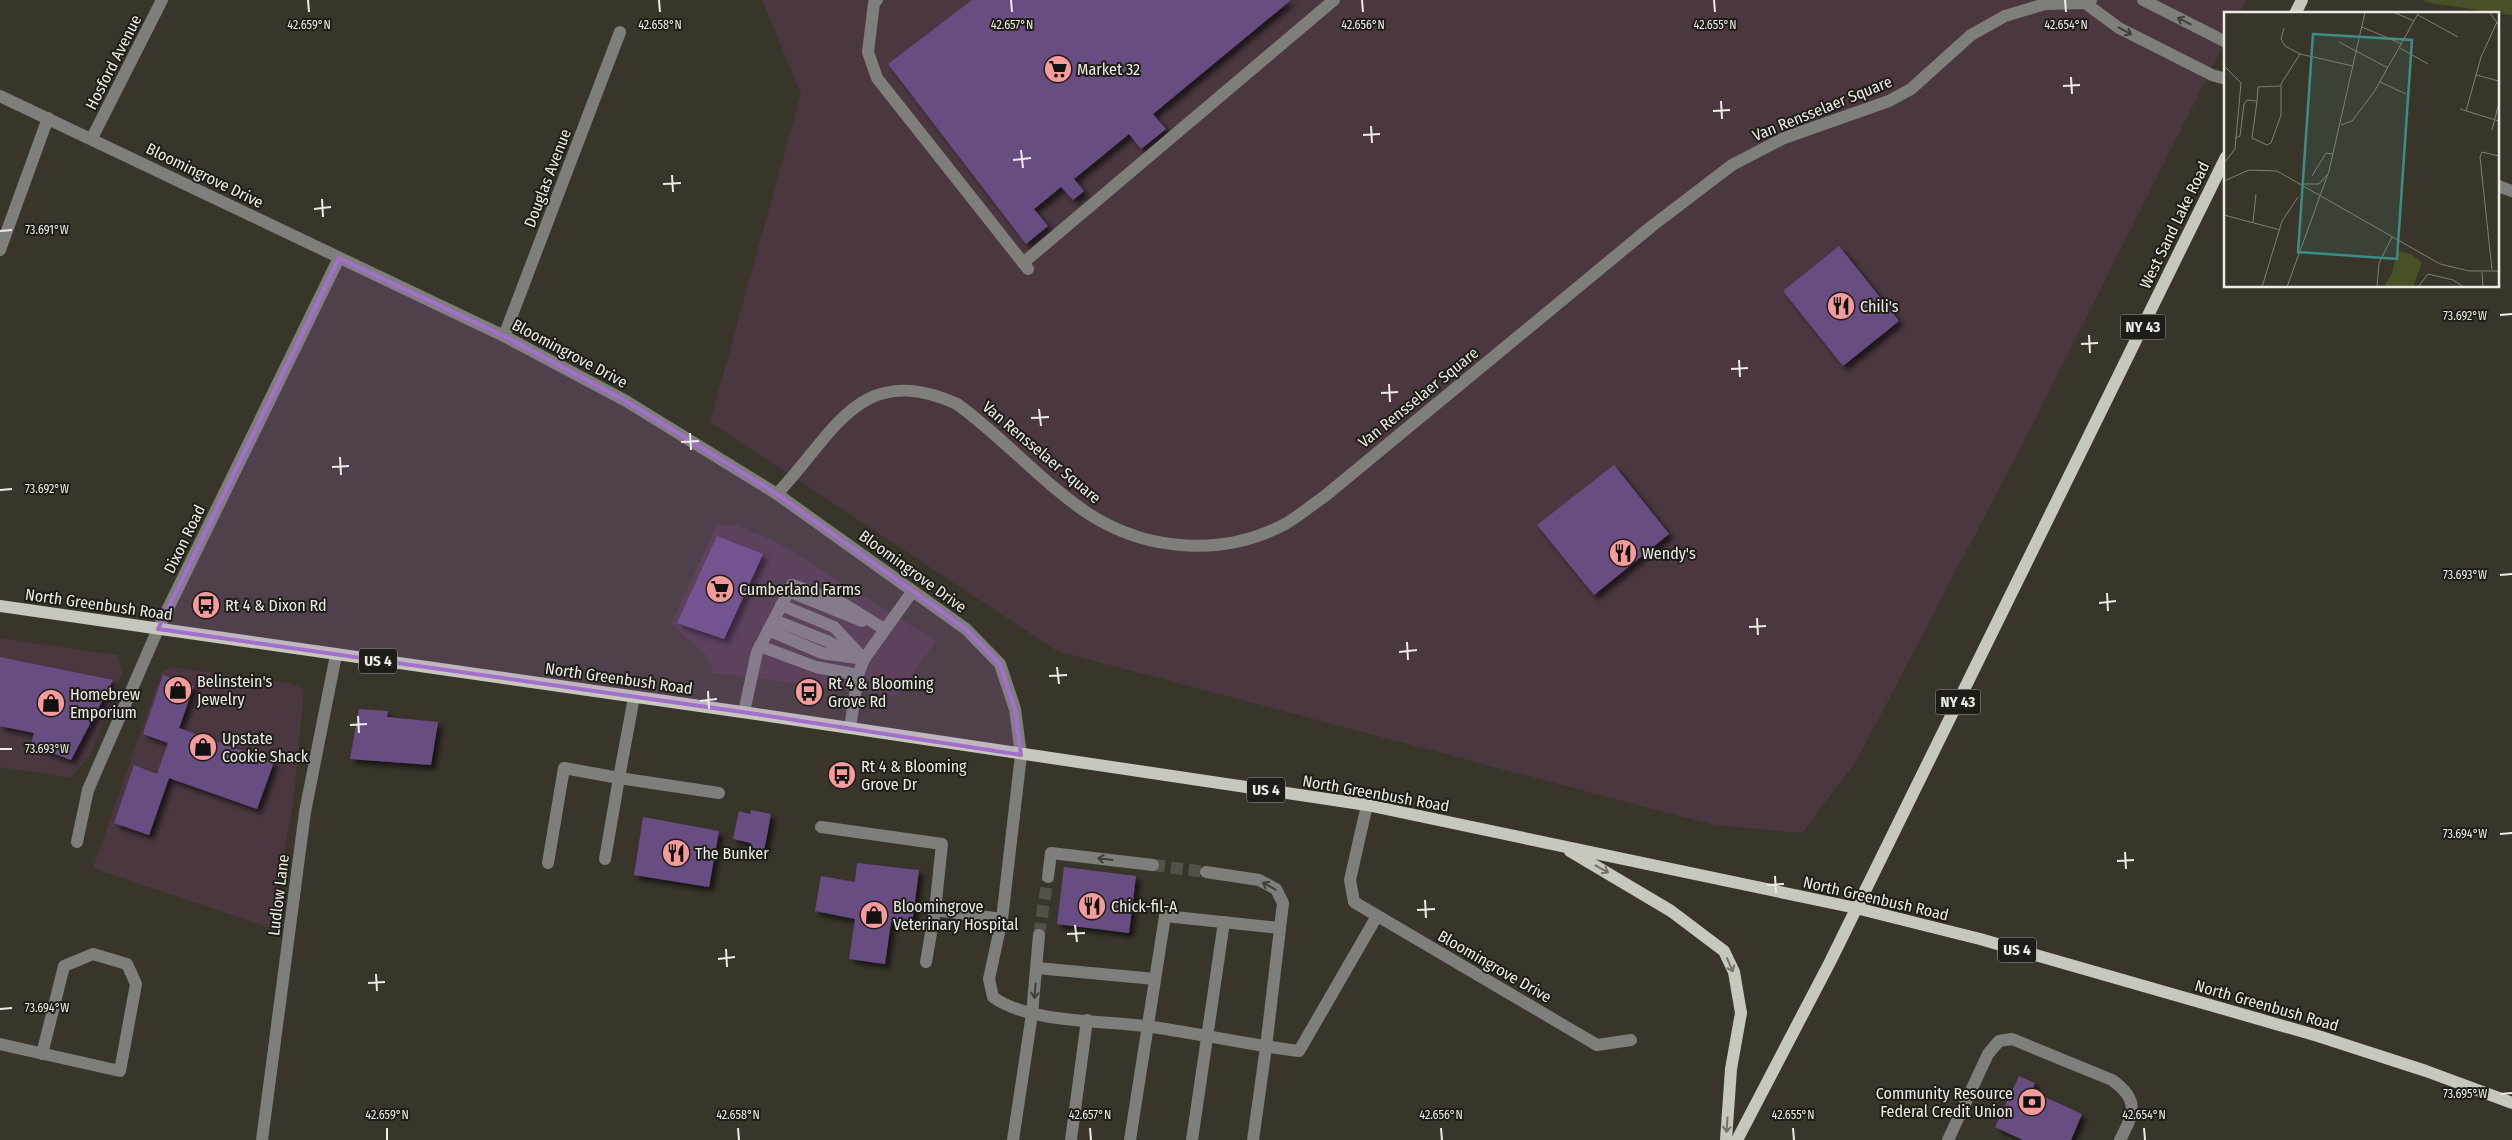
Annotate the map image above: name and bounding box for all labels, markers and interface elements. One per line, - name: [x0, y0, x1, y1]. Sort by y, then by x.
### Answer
- street label: Hosford Avenue: [81, 12, 145, 113]
- inset map: [2224, 12, 2500, 288]
- one-way arrow: [2177, 16, 2192, 26]
- text: 42.659°N: [287, 18, 331, 32]
- text: 42.658°N: [638, 18, 682, 32]
- text: 42.657°N: [991, 18, 1033, 32]
- text: 42.656°N: [1341, 18, 1385, 32]
- text: 42.655°N: [1693, 18, 1737, 32]
- text: 42.654°N: [2044, 18, 2088, 32]
- one-way arrow: [2117, 27, 2132, 36]
- supermarket icon: Market 32: [1043, 54, 1073, 84]
- place label: Market 32: [1077, 60, 1140, 79]
- street label: Van Rensselaer Square: [1750, 72, 1895, 145]
- street label: Douglas Avenue: [520, 126, 575, 230]
- street label: Bloomingrove Drive: [143, 139, 267, 212]
- street label: West Sand Lake Road: [2135, 159, 2213, 292]
- text: 73.691°W: [25, 223, 69, 237]
- restaurant icon: Chili's: [1826, 291, 1856, 321]
- place label: Chili's: [1860, 297, 1899, 316]
- text: 73.692°W: [2443, 309, 2487, 323]
- road number: NY 43: [2120, 314, 2166, 340]
- street label: Bloomingrove Drive: [509, 315, 631, 392]
- street label: Van Rensselaer Square: [1355, 343, 1482, 452]
- street label: Van Rensselaer Square: [979, 397, 1105, 508]
- text: 73.692°W: [25, 482, 69, 496]
- street label: Dixon Road: [160, 502, 209, 577]
- street label: Bloomingrove Drive: [855, 526, 970, 617]
- restaurant icon: Wendy's: [1608, 538, 1638, 568]
- place label: Wendy's: [1642, 544, 1696, 563]
- text: 73.693°W: [2443, 568, 2487, 582]
- supermarket icon: Cumberland Farms: [705, 574, 735, 604]
- place label: Cumberland Farms: [739, 580, 861, 599]
- street label: North Greenbush Road: [24, 585, 174, 624]
- bus stop icon: Rt 4 & Dixon Rd: [191, 590, 221, 620]
- place label: Rt 4 & Dixon Rd: [225, 596, 326, 615]
- road number: US 4: [359, 648, 397, 674]
- street label: North Greenbush Road: [544, 659, 694, 698]
- place label: Belinstein's Jewelry: [197, 672, 272, 709]
- place label: Rt 4 & Blooming Grove Rd: [828, 674, 934, 711]
- shop icon: Belinstein's Jewelry: [163, 675, 193, 705]
- bus stop icon: Rt 4 & Blooming Grove Rd: [794, 677, 824, 707]
- place label: Homebrew Emporium: [70, 685, 141, 722]
- shop icon: Homebrew Emporium: [36, 688, 66, 718]
- road number: NY 43: [1936, 690, 1980, 714]
- place label: Upstate Cookie Shack: [222, 729, 309, 766]
- shop icon: Upstate Cookie Shack: [188, 732, 218, 762]
- text: 73.693°W: [25, 742, 69, 756]
- place label: Rt 4 & Blooming Grove Dr: [861, 757, 967, 794]
- bus stop icon: Rt 4 & Blooming Grove Dr: [827, 760, 857, 790]
- street label: North Greenbush Road: [1301, 771, 1451, 816]
- road number: US 4: [1247, 778, 1285, 802]
- text: 73.694°W: [2443, 827, 2487, 841]
- restaurant icon: The Bunker: [661, 838, 691, 868]
- place label: The Bunker: [695, 844, 769, 863]
- street label: Ludlow Lane: [264, 853, 293, 937]
- one-way arrow: [1097, 854, 1113, 864]
- one-way arrow: [1594, 865, 1609, 874]
- street label: North Greenbush Road: [1801, 872, 1951, 924]
- one-way arrow: [1262, 881, 1277, 891]
- restaurant icon: Chick-fil-A: [1077, 891, 1107, 921]
- place label: Bloomingrove Veterinary Hospital: [893, 897, 1018, 934]
- place label: Chick-fil-A: [1111, 897, 1178, 916]
- shop icon: Bloomingrove Veterinary Hospital: [859, 900, 889, 930]
- street label: Bloomingrove Drive: [1435, 926, 1555, 1007]
- road number: US 4: [1998, 938, 2036, 962]
- one-way arrow: [1726, 957, 1736, 972]
- street label: North Greenbush Road: [2193, 976, 2341, 1035]
- one-way arrow: [1030, 983, 1039, 999]
- text: 73.694°W: [25, 1001, 69, 1015]
- place label: Community Resource Federal Credit Union: [1876, 1084, 2013, 1121]
- bank icon: Community Resource Federal Credit Union: [2017, 1087, 2047, 1117]
- text: 73.695°W: [2443, 1087, 2487, 1101]
- text: 42.659°N: [365, 1108, 409, 1122]
- text: 42.658°N: [716, 1108, 760, 1122]
- text: 42.657°N: [1069, 1108, 1111, 1122]
- text: 42.656°N: [1419, 1108, 1463, 1122]
- text: 42.655°N: [1771, 1108, 1815, 1122]
- text: 42.654°N: [2122, 1108, 2166, 1122]
- one-way arrow: [1722, 1117, 1731, 1133]

